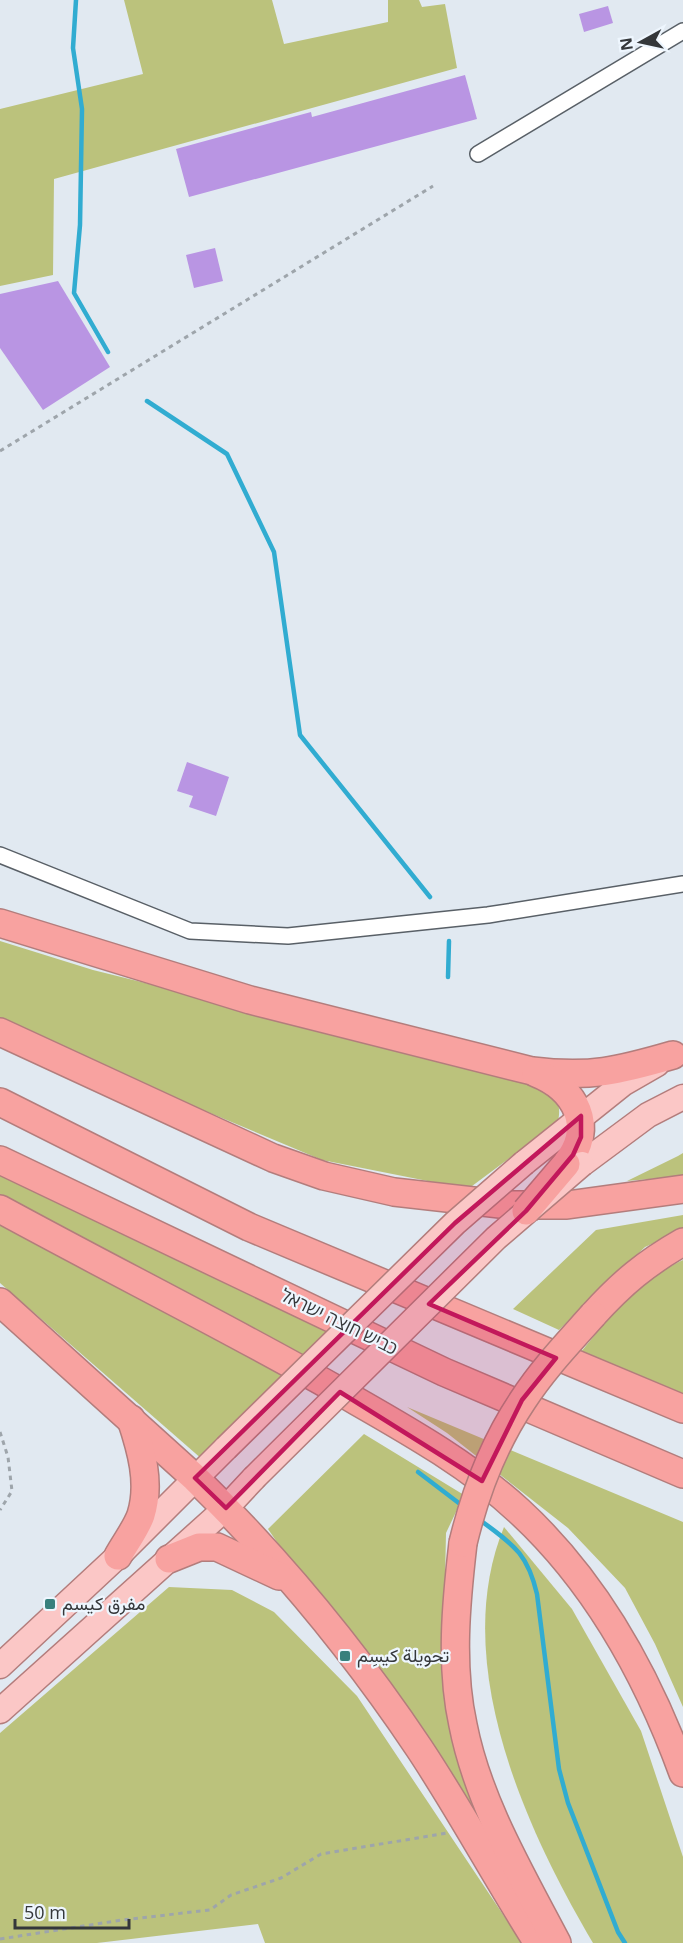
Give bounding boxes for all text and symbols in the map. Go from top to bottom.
north arrow [611,12,671,72]
text: N [614,36,638,52]
street label: כביש חוצה ישראל [277,1282,402,1360]
place label: مفرق كيسم [62,1591,145,1616]
marker: مفرق كيسم [43,1597,57,1611]
place label: تحويلة كيسِم [357,1643,449,1668]
marker: تحويلة كيسِم [338,1649,352,1663]
scale bar [15,1892,129,1930]
text: 50 m [24,1900,66,1924]

